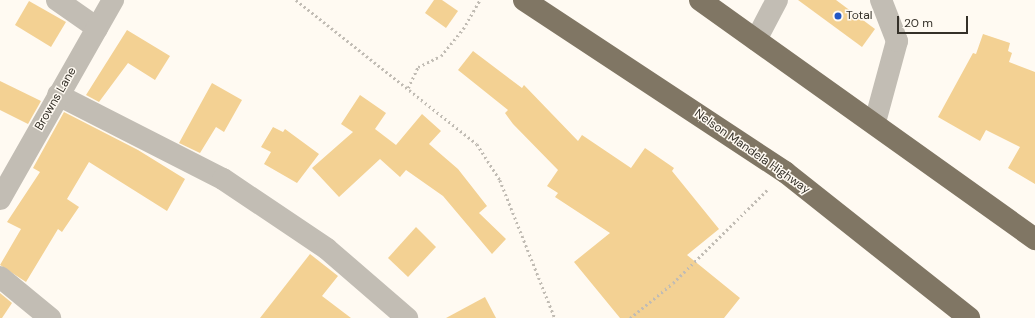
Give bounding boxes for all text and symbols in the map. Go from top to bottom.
scale bar [899,8,970,34]
place label: Total [846,9,872,23]
marker: Total [833,11,843,21]
text: 20 m [904,15,933,31]
street label: Browns Lane [32,65,80,133]
street label: Nelson Mandela Highway [691,107,813,197]

